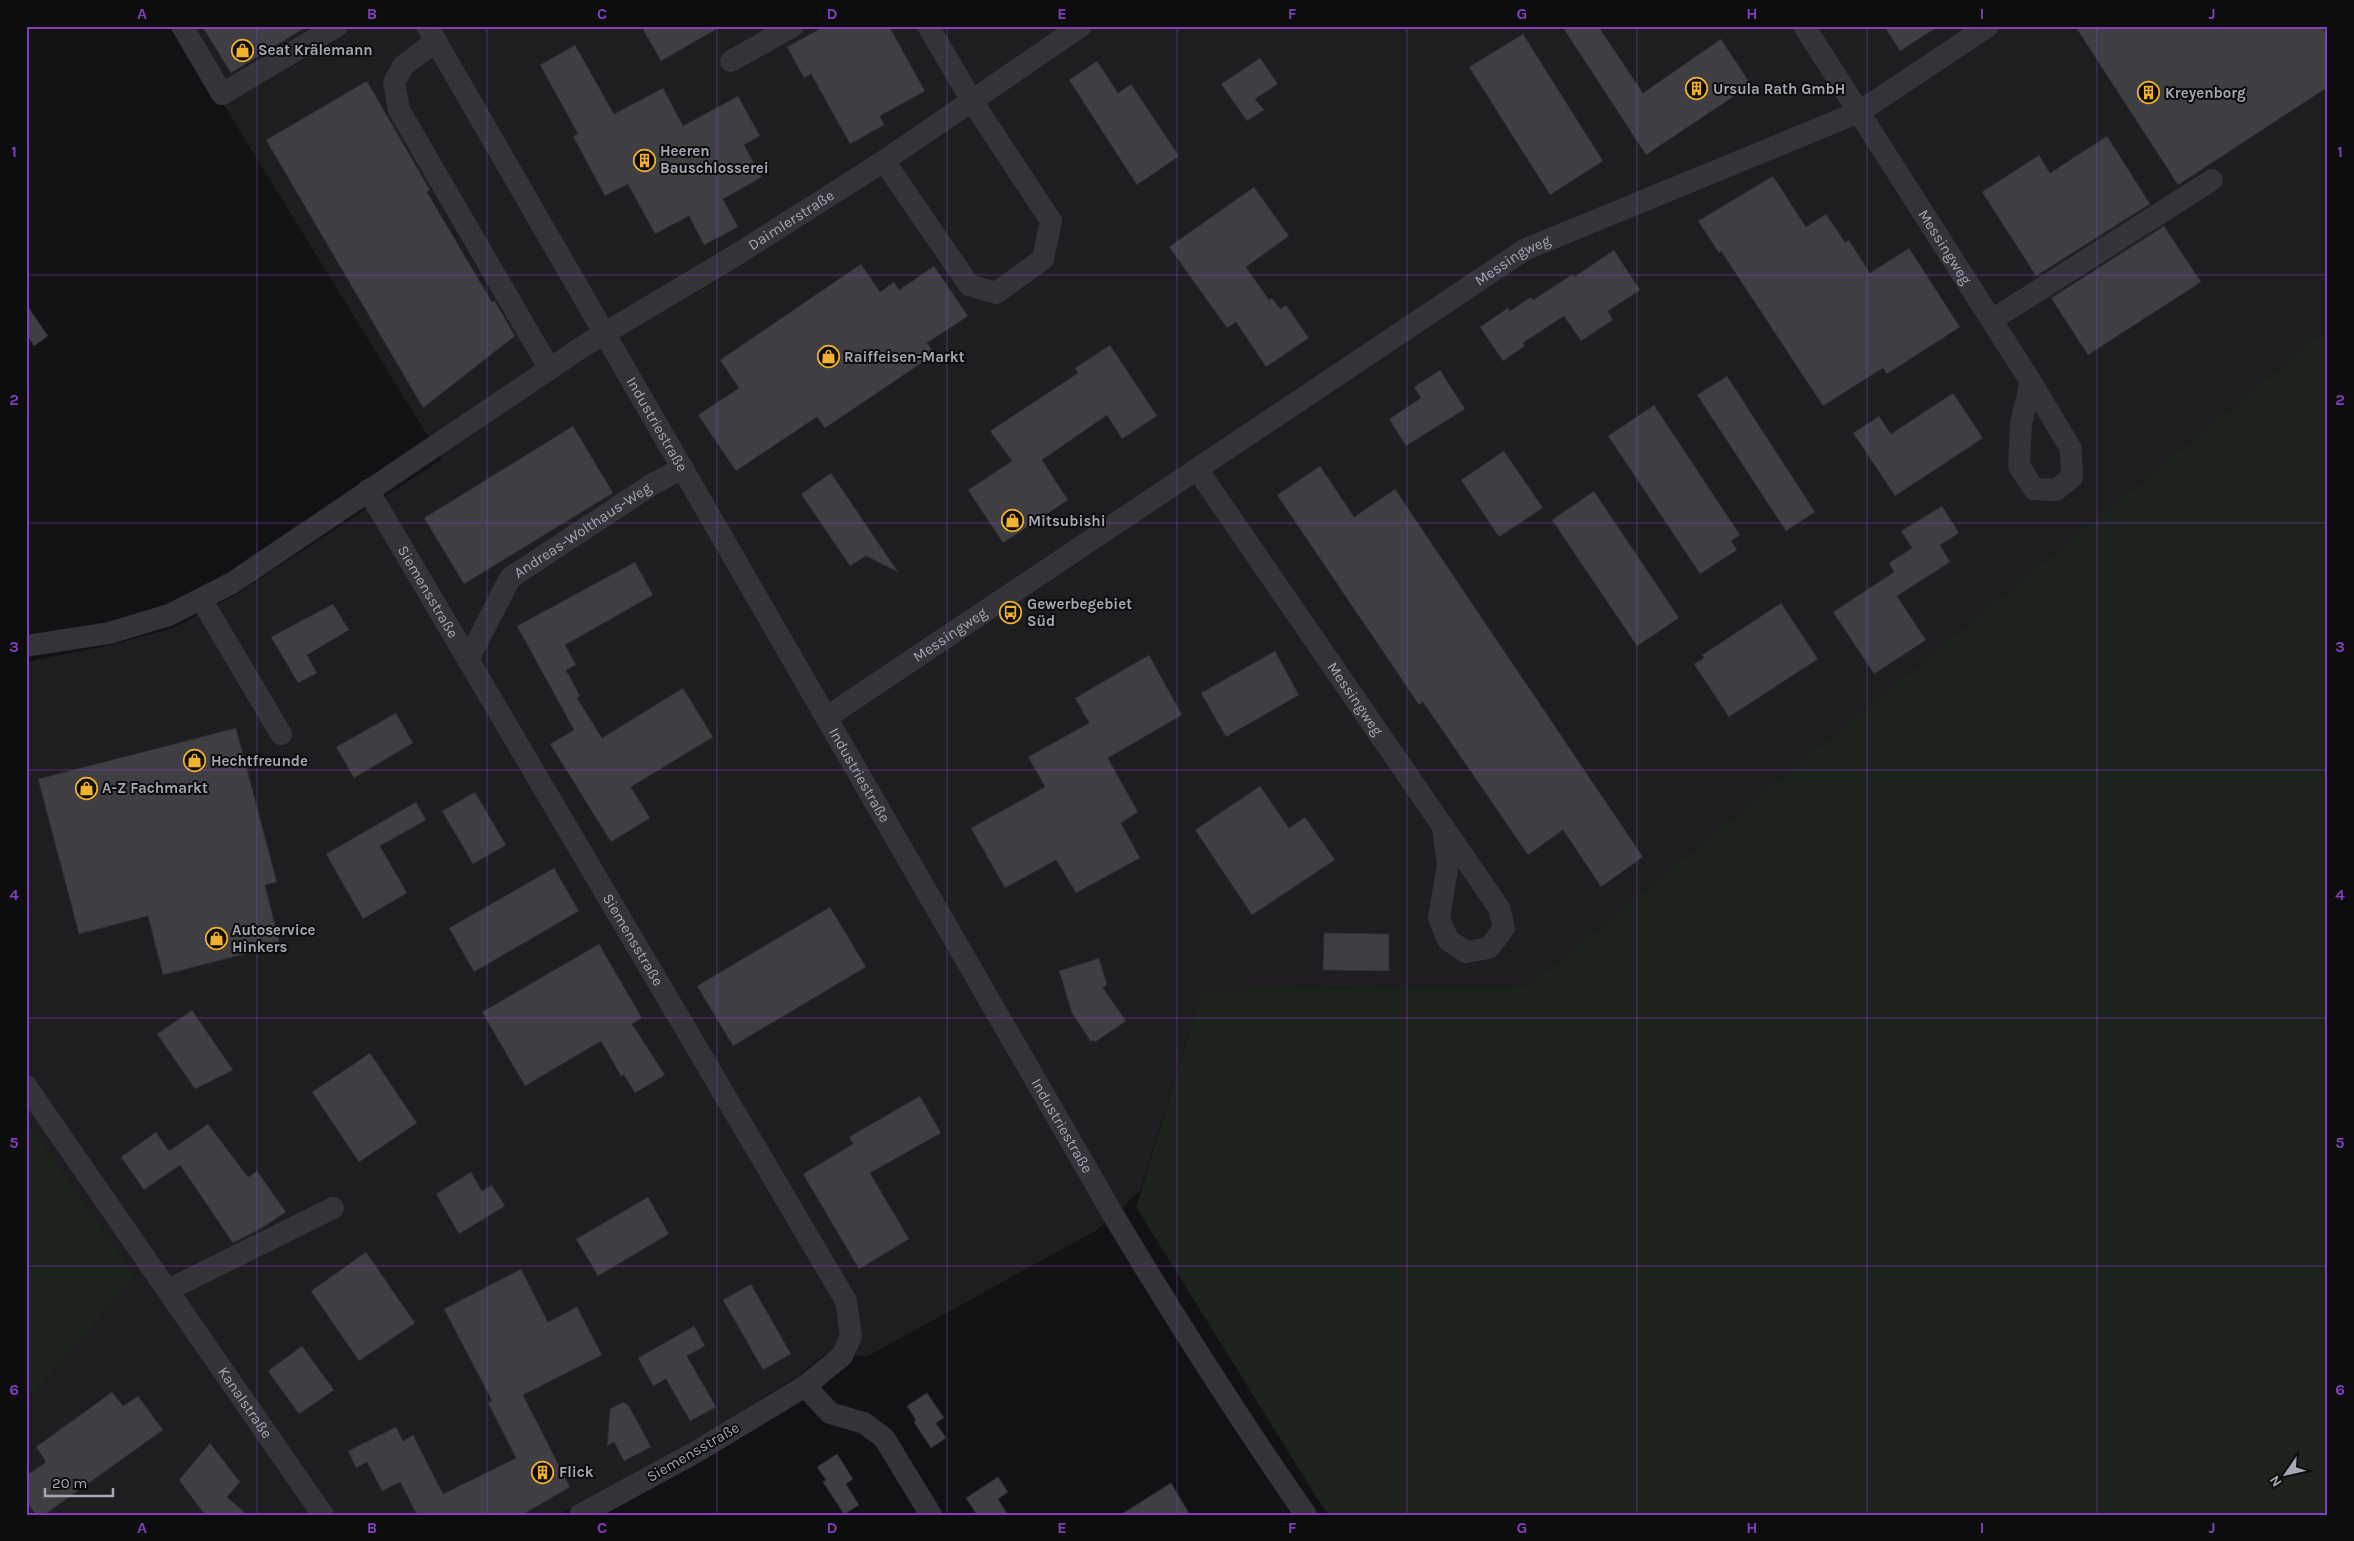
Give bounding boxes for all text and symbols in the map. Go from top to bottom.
text: A [137,4,147,23]
text: B [367,4,377,23]
text: C [597,4,607,23]
text: D [827,4,838,23]
text: E [1057,4,1067,23]
text: F [1288,4,1297,23]
text: G [1517,4,1527,23]
text: H [1746,4,1758,23]
text: I [1980,4,1984,23]
text: J [2208,4,2216,23]
shop icon: Seat Krälemann [230,38,254,62]
place label: Seat Krälemann [258,41,373,59]
building icon: Ursula Rath GmbH [1685,77,1709,101]
place label: Ursula Rath GmbH [1713,80,1845,98]
building icon: Kreyenborg [2137,81,2161,105]
place label: Kreyenborg [2165,84,2246,102]
text: 1 [11,142,17,161]
place label: Heeren Bauschlosserei [660,142,769,177]
text: 1 [2337,142,2343,161]
building icon: Heeren Bauschlosserei [632,148,656,172]
street label: Daimlerstraße [745,186,837,254]
street label: Messingweg [1914,206,1976,288]
street label: Messingweg [1471,231,1553,290]
shop icon: Raiffeisen-Markt [816,345,840,369]
place label: Raiffeisen-Markt [844,348,965,366]
street label: Industriestraße [623,374,691,475]
text: 2 [9,390,19,409]
text: 2 [2335,390,2345,409]
street label: Andreas-Wolthaus-Weg [510,478,655,582]
shop icon: Mitsubishi [1000,509,1024,533]
place label: Mitsubishi [1028,512,1106,530]
street label: Siemensstraße [394,542,462,641]
place label: Gewerbegebiet Süd [1027,595,1132,630]
bus stop icon: Gewerbegebiet Süd [999,601,1023,625]
street label: Messingweg [910,603,991,666]
text: 3 [9,637,19,656]
text: 3 [2335,637,2345,656]
street label: Messingweg [1324,659,1387,740]
street label: Industriestraße [825,724,894,826]
shop icon: Hechtfreunde [183,749,207,773]
place label: Hechtfreunde [211,752,308,770]
shop icon: A-Z Fachmarkt [74,776,98,800]
place label: A-Z Fachmarkt [102,779,208,797]
text: 4 [9,885,19,904]
text: 4 [2335,885,2345,904]
street label: Siemensstraße [599,890,667,989]
place label: Autoservice Hinkers [232,921,316,956]
shop icon: Autoservice Hinkers [204,927,228,951]
street label: Industriestraße [1028,1075,1096,1177]
text: 5 [9,1133,19,1152]
text: 5 [2335,1133,2345,1152]
street label: Kanalstraße [214,1363,276,1442]
text: 6 [9,1380,19,1399]
text: 6 [2335,1380,2345,1399]
street label: Siemensstraße [643,1418,743,1486]
north arrow [2262,1448,2312,1498]
building icon: Flick [531,1460,555,1484]
place label: Flick [559,1463,594,1481]
scale bar [45,1466,112,1498]
text: N [2266,1472,2285,1490]
text: 20 m [52,1474,87,1492]
text: A [137,1518,147,1537]
text: B [367,1518,377,1537]
text: C [597,1518,607,1537]
text: D [827,1518,838,1537]
text: E [1057,1518,1067,1537]
text: F [1288,1518,1297,1537]
text: G [1517,1518,1527,1537]
text: H [1746,1518,1758,1537]
text: I [1980,1518,1984,1537]
text: J [2208,1518,2216,1537]

